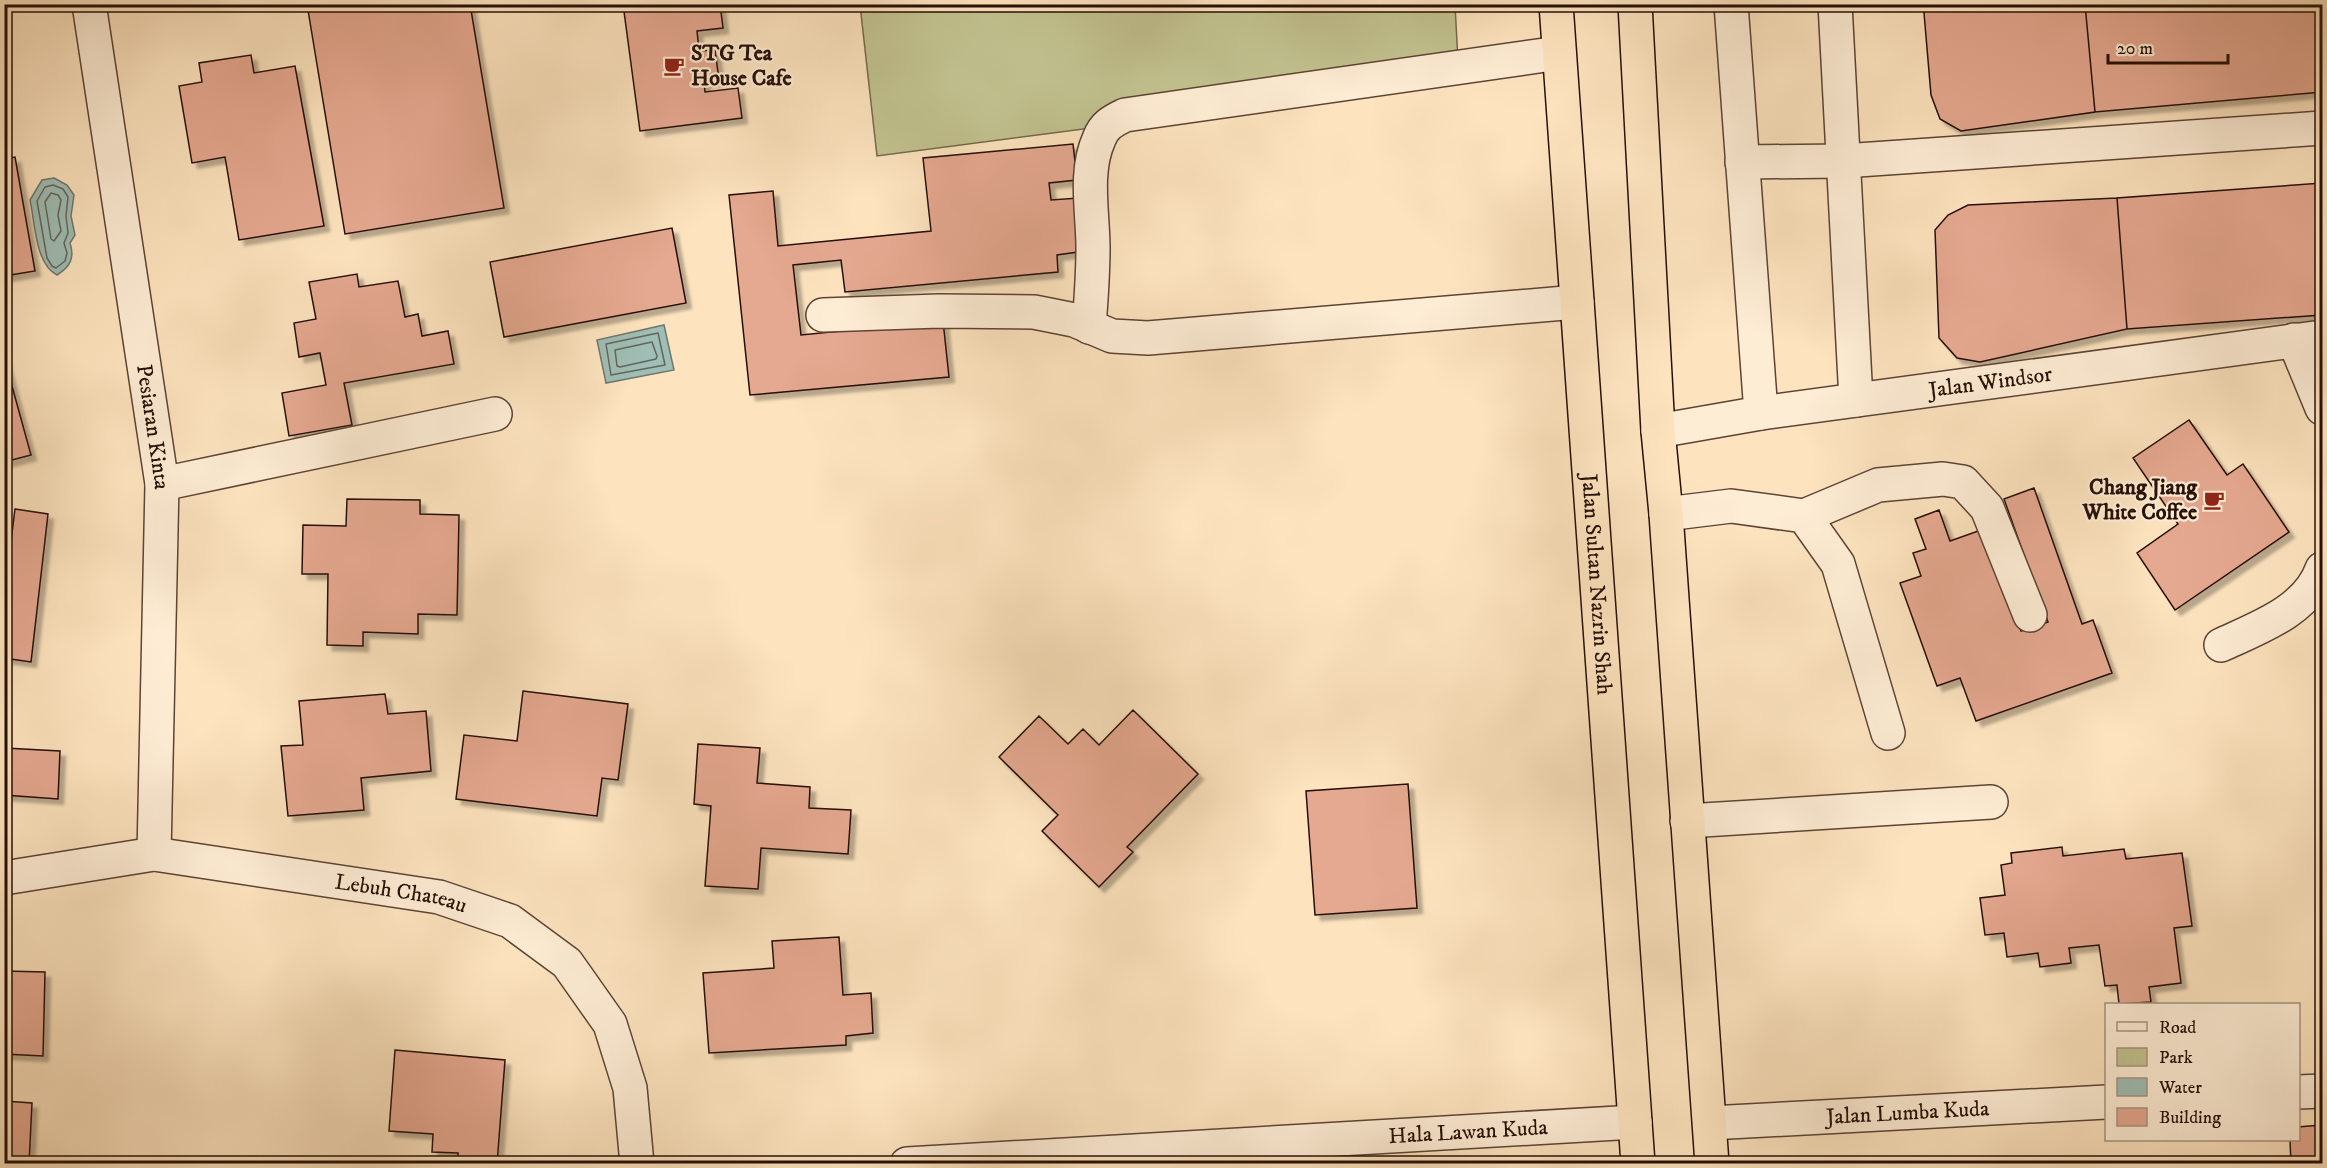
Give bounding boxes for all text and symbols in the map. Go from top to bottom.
scale bar [2108,27,2228,65]
text: 20 m [2117,38,2153,60]
place label: STG Tea House Cafe [691,40,792,92]
cafe icon: STG Tea House Cafe [662,54,686,78]
street label: Jalan Windsor [1925,360,2055,404]
street label: Pesiaran Kinta [130,362,176,491]
street label: Jalan Sultan Nazrin Shah [1576,471,1618,697]
place label: Chang Jiang White Coffee [2081,474,2198,526]
cafe icon: Chang Jiang White Coffee [2202,488,2226,512]
street label: Lebuh Chateau [333,868,471,919]
legend [2105,1003,2300,1141]
text: Road [2159,1017,2196,1039]
text: Park [2159,1047,2193,1069]
text: Water [2158,1077,2202,1099]
street label: Jalan Lumba Kuda [1823,1095,1991,1130]
text: Building [2159,1107,2221,1129]
street label: Hala Lawan Kuda [1388,1114,1549,1150]

